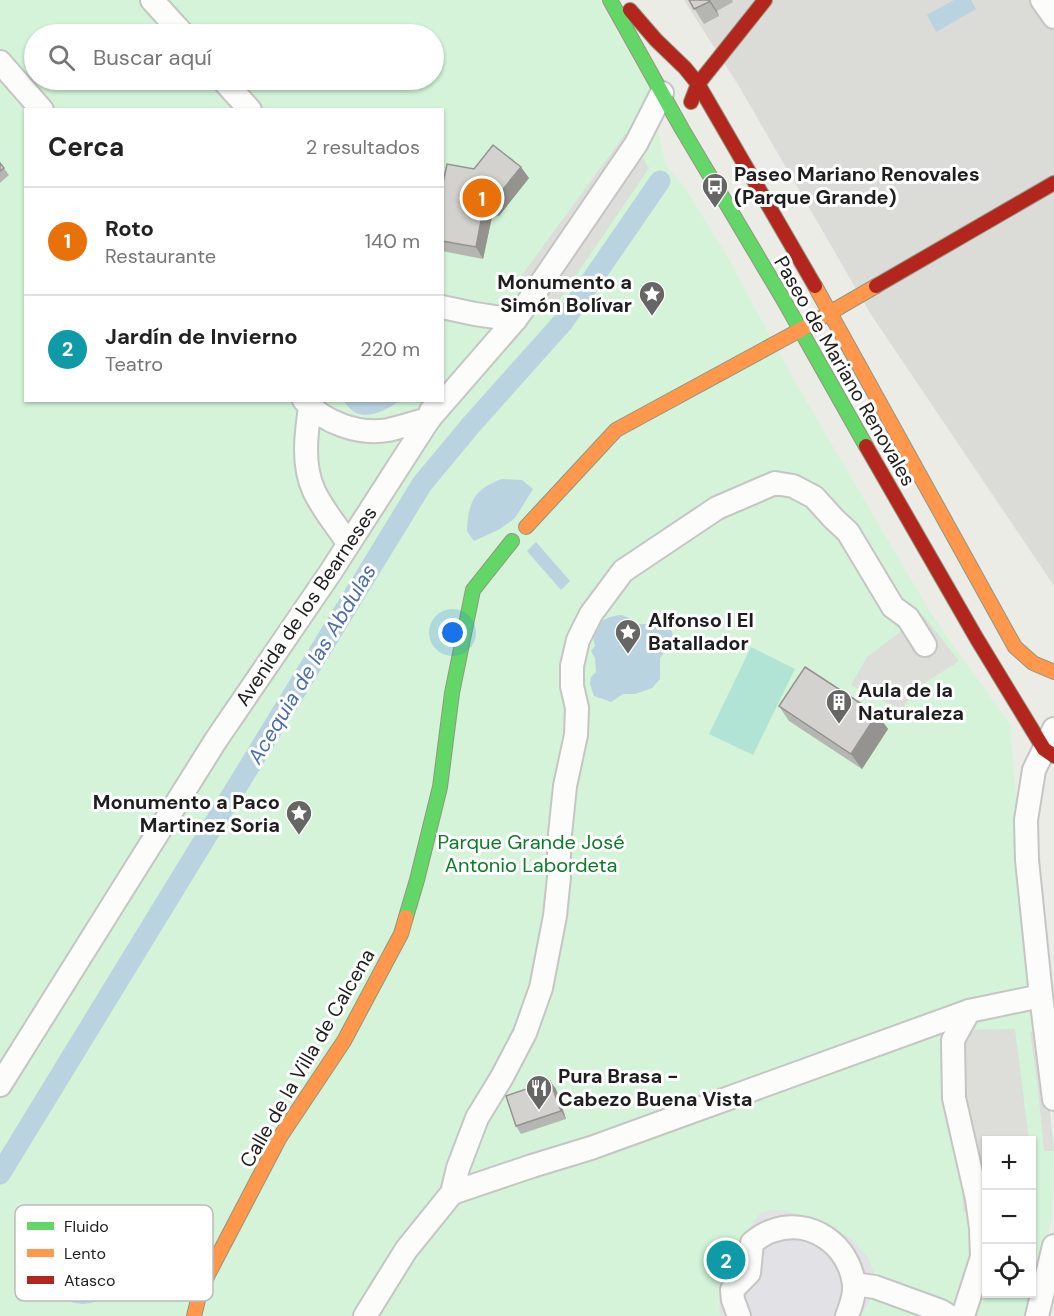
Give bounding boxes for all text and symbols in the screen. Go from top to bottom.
search box [24,24,444,90]
icon: search [45,41,78,74]
text: Buscar aquí [93,43,212,72]
text: Cerca [48,130,124,164]
text: 2 resultados [306,134,420,160]
place label: Paseo Mariano Renovales (Parque Grande) [734,161,980,210]
bus stop icon: Paseo Mariano Renovales (Parque Grande) [700,171,730,209]
pin: 1 [462,176,502,220]
text: Roto [105,214,154,243]
text: 1 [64,228,71,254]
text: 140 m [365,228,420,254]
text: Restaurante [105,243,216,269]
street label: Paseo de Mariano Renovales [768,251,922,491]
place label: Monumento a Simón Bolívar [497,269,632,318]
place icon: Monumento a Simón Bolívar [637,279,667,317]
text: Jardín de Invierno [105,322,298,351]
text: 2 [62,336,73,362]
text: 220 m [360,336,420,362]
text: Teatro [105,351,163,377]
street label: Avenida de los Bearneses [229,501,383,711]
water label: Acequia de las Abdulas [241,559,383,770]
place label: Alfonso I El Batallador [648,607,754,656]
place icon: Alfonso I El Batallador [613,617,643,655]
your location [438,618,467,647]
place label: Aula de la Naturaleza [858,677,964,726]
building icon: Aula de la Naturaleza [824,687,854,725]
place label: Monumento a Paco Martinez Soria [93,789,280,838]
place icon: Monumento a Paco Martinez Soria [284,798,314,836]
park label: Parque Grande José Antonio Labordeta [437,829,625,878]
street label: Calle de la Villa de Calcena [234,944,380,1172]
place label: Pura Brasa - Cabezo Buena Vista [558,1063,753,1112]
restaurant icon: Pura Brasa - Cabezo Buena Vista [524,1073,554,1111]
map controls [982,1136,1036,1298]
button: + [982,1136,1036,1190]
button: − [982,1190,1036,1244]
legend [15,1205,213,1301]
text: Fluido [64,1216,109,1237]
pin: 2 [706,1238,746,1282]
text: Lento [64,1243,106,1264]
button: locate [982,1244,1036,1298]
text: Atasco [64,1270,116,1291]

